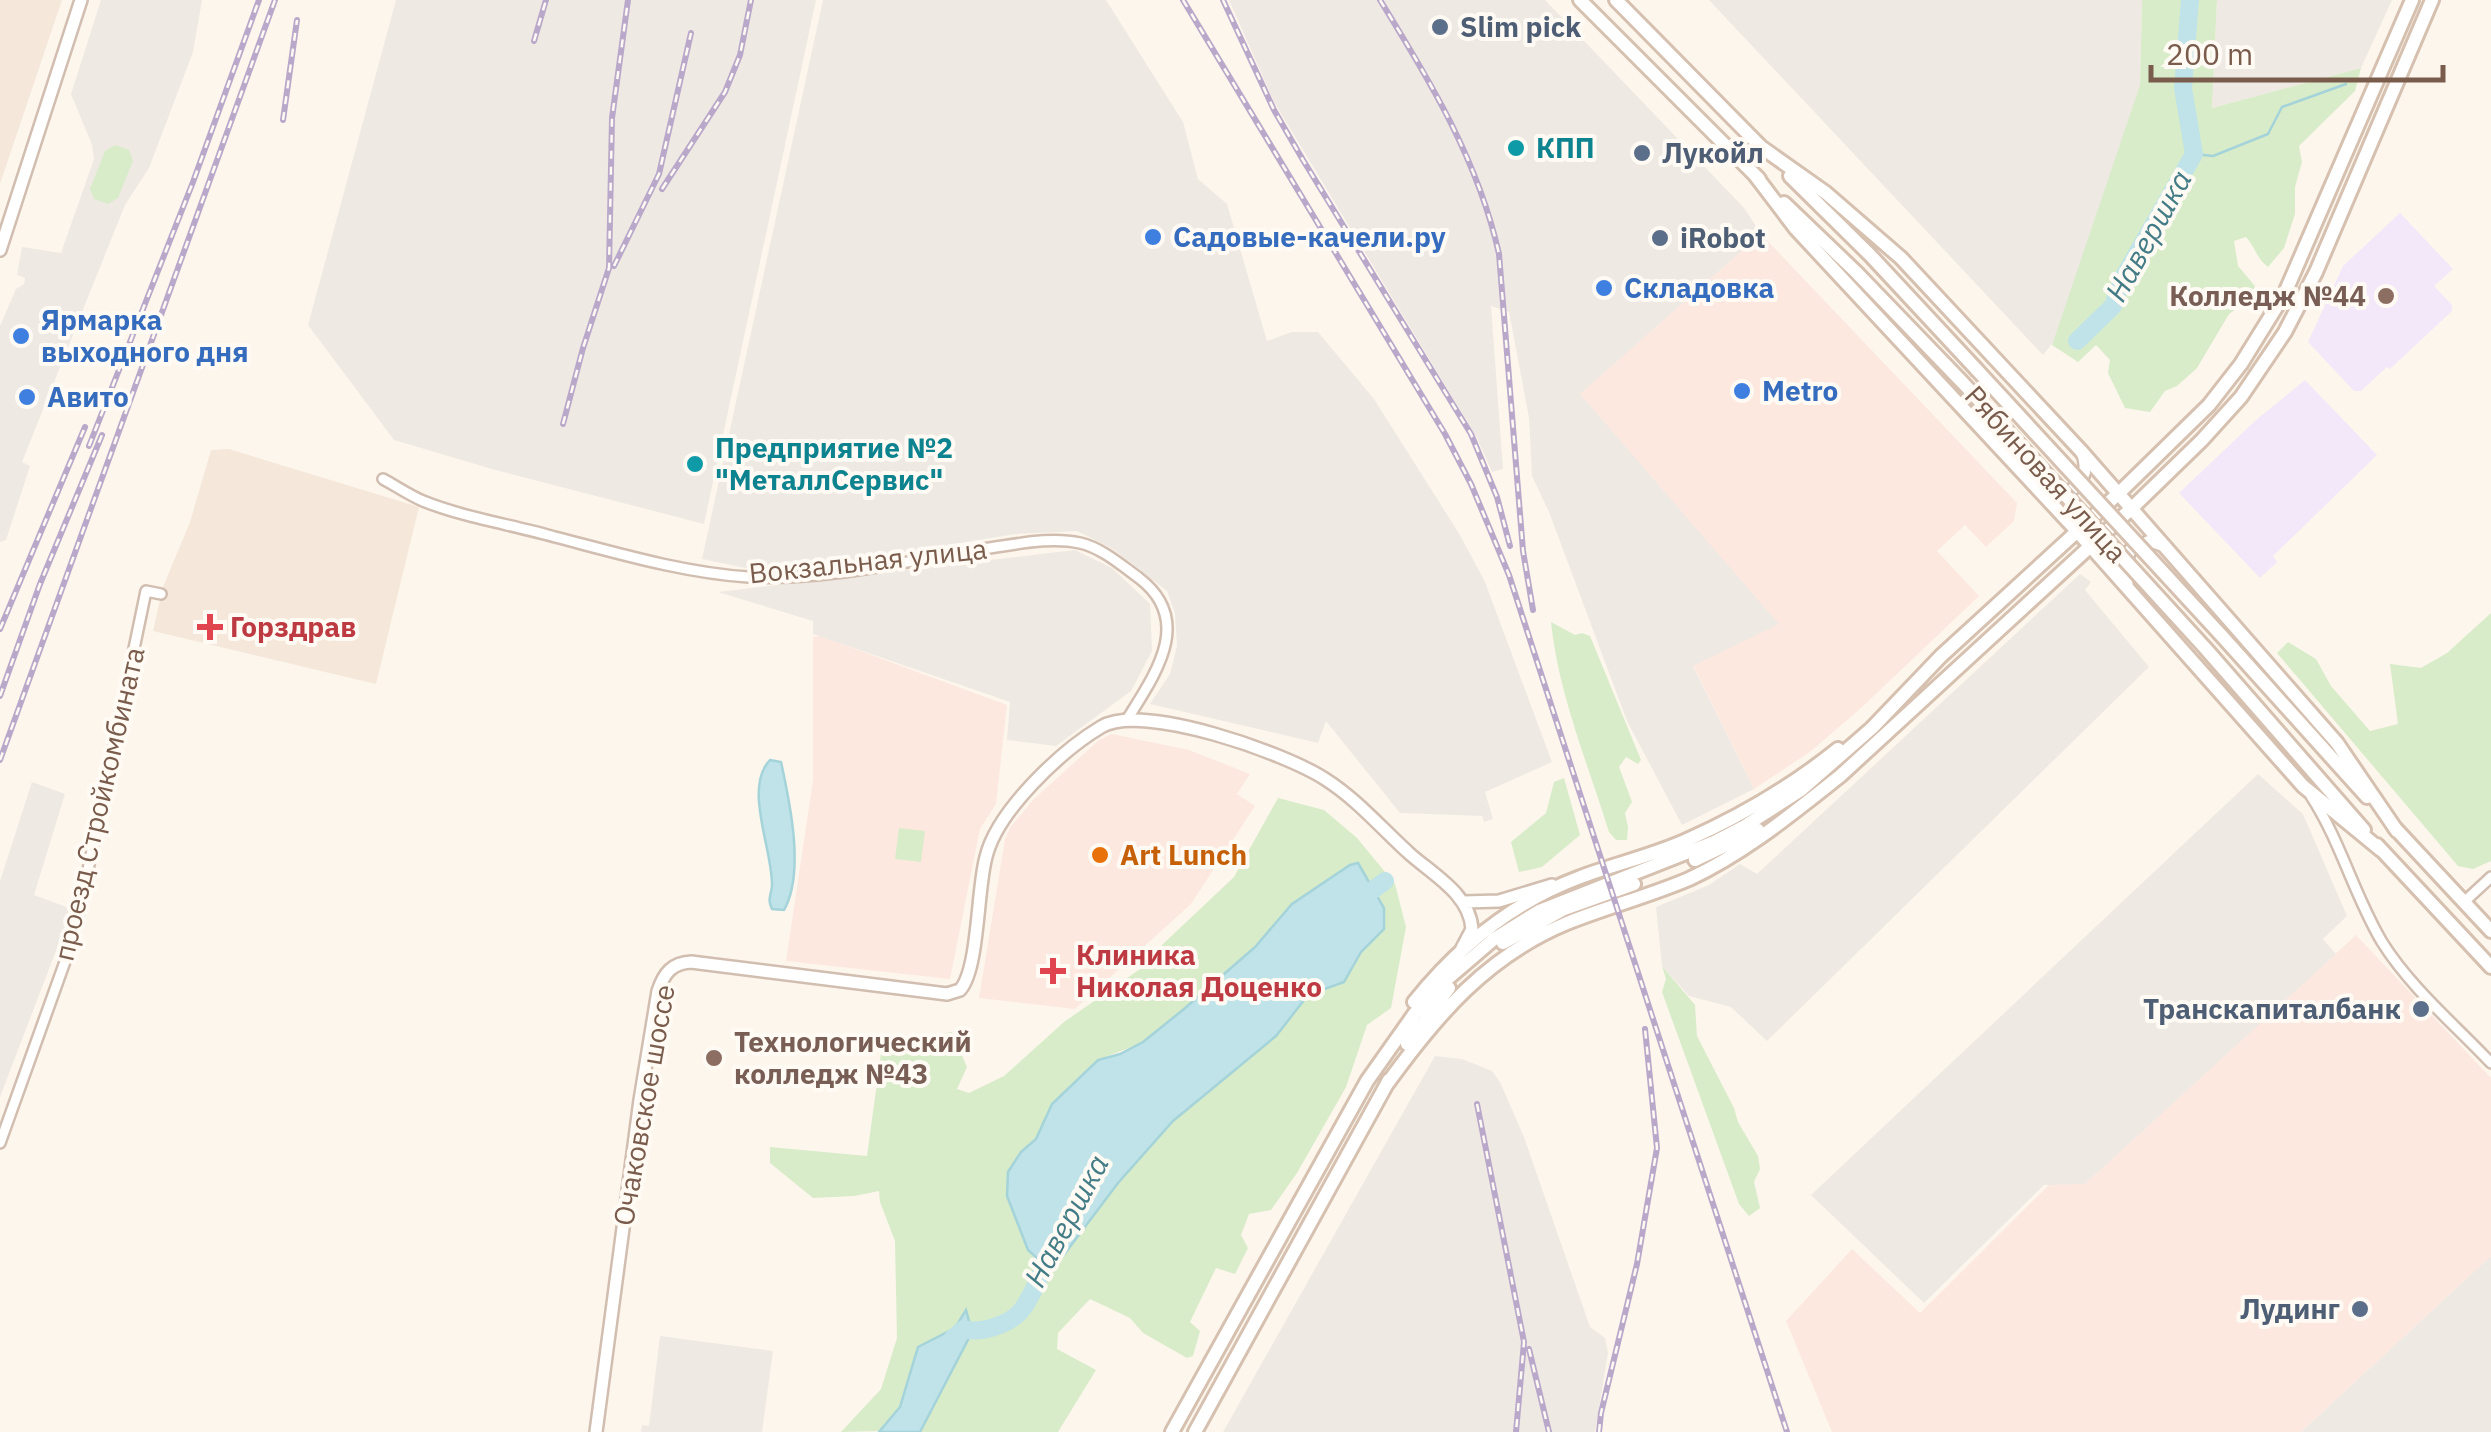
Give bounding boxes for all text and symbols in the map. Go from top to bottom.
place label: Slim pick [1460,8,1582,45]
marker: Slim pick [1429,16,1451,38]
scale bar [2151,20,2444,82]
text: 200 m [2166,34,2253,73]
place label: КПП [1536,129,1595,166]
place label: Лукойл [1662,134,1764,171]
marker: КПП [1505,137,1527,159]
marker: Лукойл [1631,142,1653,164]
water label: Навершка [2096,163,2200,308]
place label: Садовые-качели.ру [1173,218,1446,255]
place label: iRobot [1680,219,1766,256]
marker: Садовые-качели.ру [1142,226,1164,248]
marker: iRobot [1649,227,1671,249]
place label: Складовка [1624,269,1774,306]
marker: Складовка [1593,277,1615,299]
place label: Колледж №44 [2169,277,2366,314]
marker: Колледж №44 [2375,285,2397,307]
place label: Ярмарка выходного дня [41,301,249,370]
marker: Ярмарка выходного дня [10,325,32,347]
place label: Metro [1762,372,1838,409]
street label: Рябиновая улица [1957,377,2136,570]
place label: Авито [47,378,129,415]
marker: Metro [1731,380,1753,402]
marker: Авито [16,386,38,408]
place label: Предприятие №2 "МеталлСервис" [715,429,953,498]
marker: Предприятие №2 "МеталлСервис" [684,453,706,475]
street label: Вокзальная улица [747,530,989,591]
place label: Горздрав [230,608,356,645]
marker: Горздрав [199,616,221,638]
street label: проезд Стройкомбината [44,643,153,964]
place label: Art Lunch [1120,836,1247,873]
marker: Art Lunch [1089,844,1111,866]
place label: Клиника Николая Доценко [1076,936,1322,1005]
marker: Клиника Николая Доценко [1040,958,1066,984]
street label: Очаковское шоссе [604,982,683,1228]
place label: Транскапиталбанк [2143,990,2401,1027]
marker: Транскапиталбанк [2410,998,2432,1020]
place label: Технологический колледж №43 [734,1023,972,1092]
marker: Технологический колледж №43 [703,1047,725,1069]
water label: Навершка [1015,1147,1117,1293]
place label: Лудинг [2240,1290,2340,1327]
marker: Лудинг [2349,1298,2371,1320]

